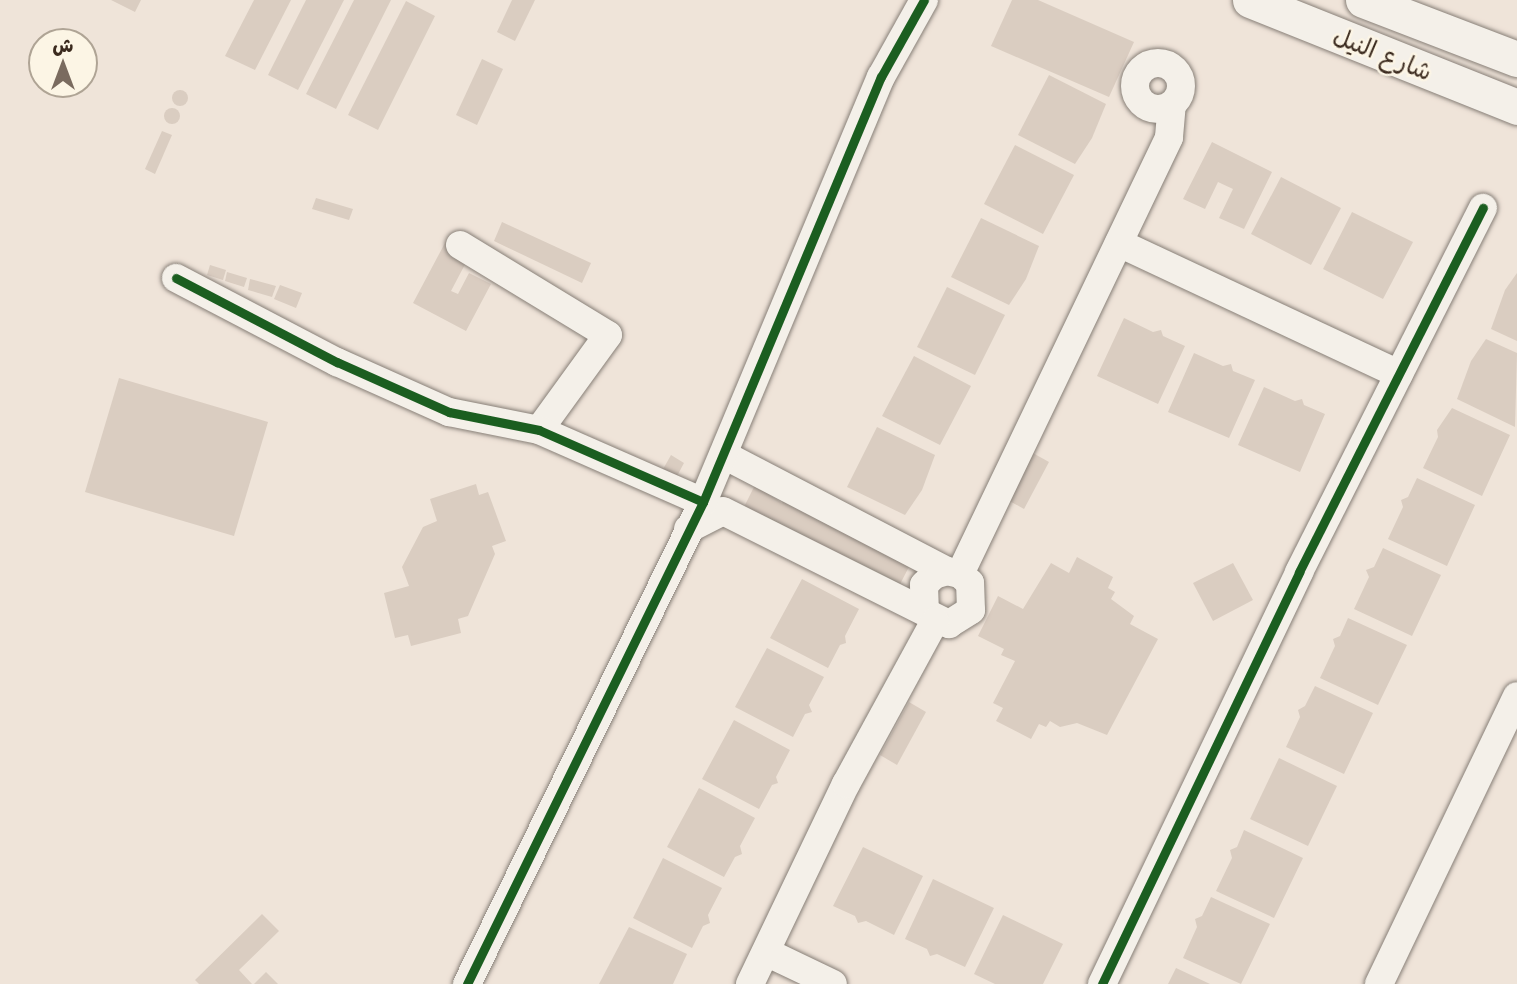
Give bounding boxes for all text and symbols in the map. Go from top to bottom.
street label: شارع النيل [1330,20,1436,86]
north arrow [28,28,98,98]
text: ش [53,30,73,58]

